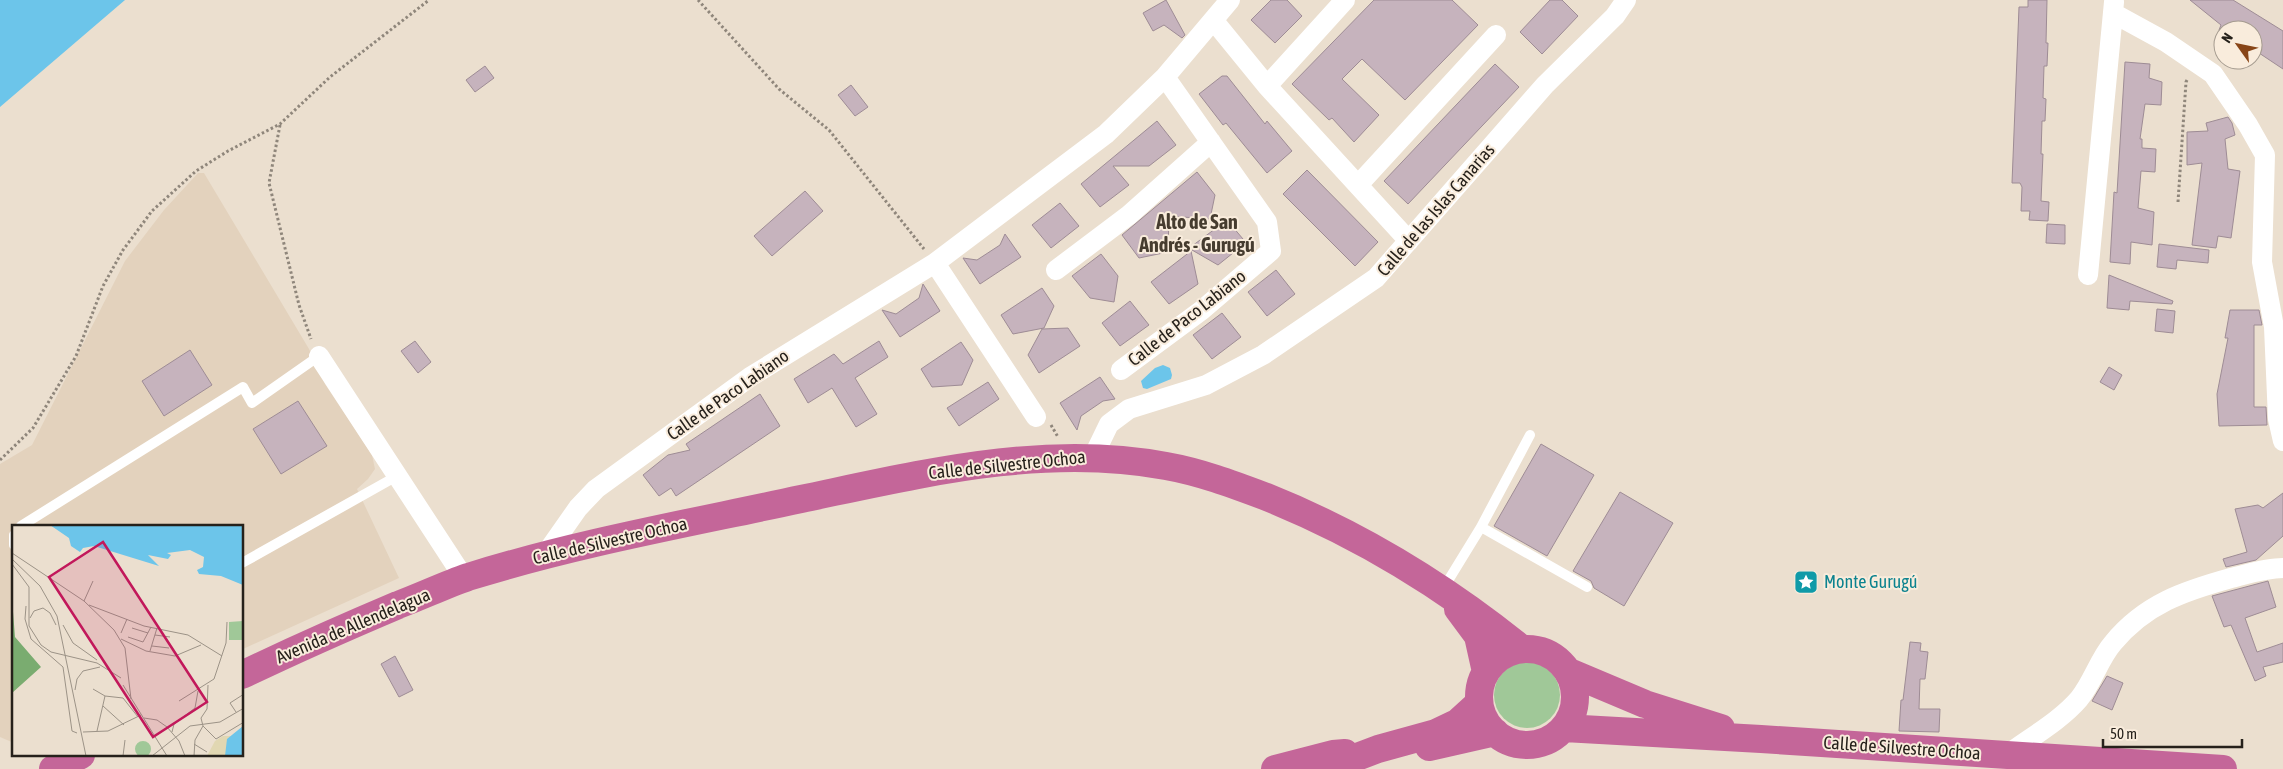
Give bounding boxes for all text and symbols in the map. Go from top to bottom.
north arrow [2213,20,2263,70]
text: N [2218,30,2236,46]
street label: Calle de las Islas Canarias [1373,139,1499,280]
district label: Alto de San Andrés - Gurugú [1138,210,1255,256]
street label: Calle de Paco Labiano [1124,265,1250,370]
street label: Calle de Paco Labiano [663,345,793,444]
street label: Calle de Silvestre Ochoa [928,446,1086,483]
street label: Calle de Silvestre Ochoa [531,513,689,568]
inset map [12,525,244,756]
place icon: Monte Gurugú [1793,569,1819,595]
place label: Monte Gurugú [1824,571,1918,592]
street label: Avenida de Allendelagua [273,584,433,668]
scale bar [2103,716,2242,748]
text: 50 m [2110,725,2137,742]
street label: Calle de Silvestre Ochoa [1823,732,1981,763]

